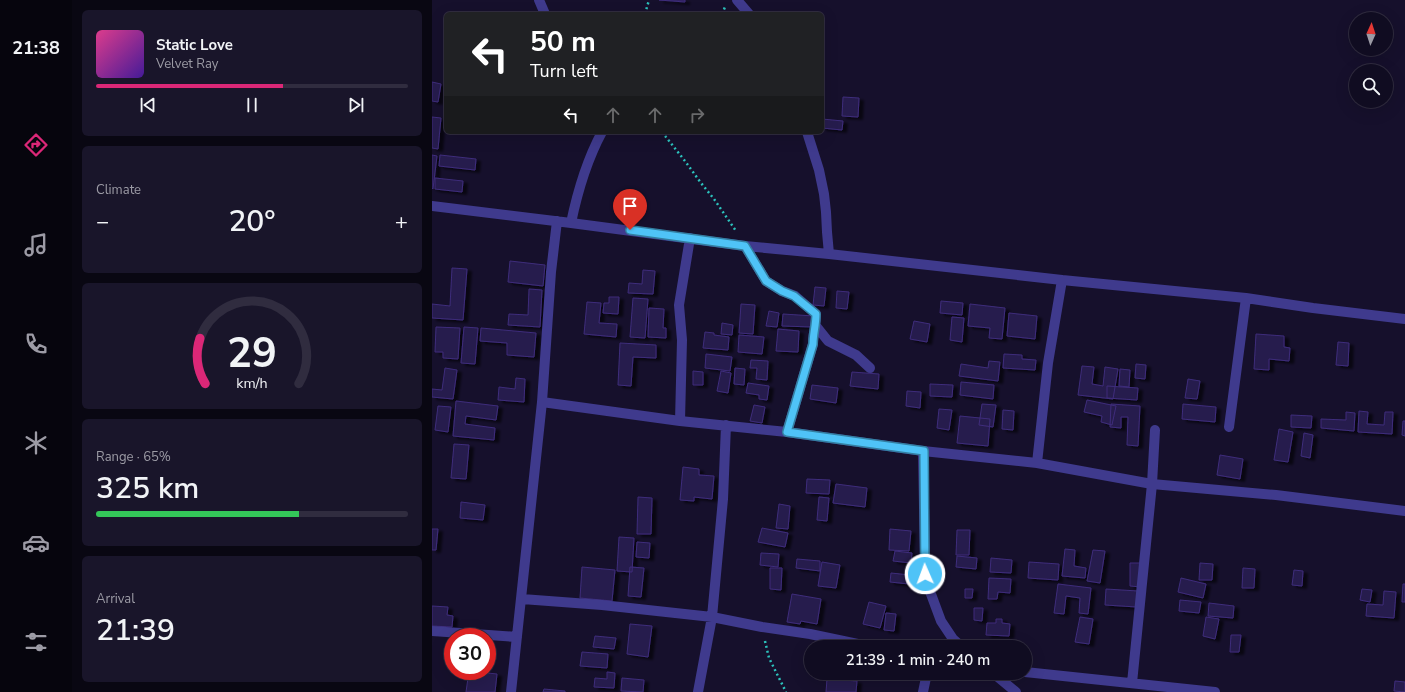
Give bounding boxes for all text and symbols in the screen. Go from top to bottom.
north arrow [1349,12,1393,56]
map controls [1349,12,1393,108]
text: 50 m [530,23,596,61]
icon: left [464,28,516,80]
text: Static Love [156,35,233,55]
text: 21:38 [12,36,60,60]
text: Velvet Ray [156,55,218,73]
text: Turn left [530,59,598,83]
button: search [1349,64,1393,108]
icon: previous [137,94,159,116]
icon: pause [241,94,263,116]
icon: next [345,94,367,116]
icon: left [560,104,582,126]
icon: ahead [602,104,624,126]
icon: ahead [644,104,666,126]
icon: right [686,104,708,126]
icon: directions [22,131,50,159]
text: Climate [96,181,141,199]
pin [613,189,647,230]
icon: arrive [619,195,641,217]
text: 20° [228,201,276,242]
text: − [96,207,109,237]
text: + [395,207,408,237]
icon: music [22,231,50,259]
text: 29 [227,325,277,382]
icon: phone [22,330,50,358]
text: km/h [236,374,268,393]
icon: climate [22,429,50,457]
text: Range · 65% [96,448,171,466]
text: 325 km [96,468,199,509]
icon: car [22,529,50,557]
position arrow [904,553,946,595]
text: Arrival [96,590,135,608]
text: 21:39 [96,610,175,651]
icon: filters [22,628,50,656]
speed limit sign: 30 [444,628,496,680]
text: 21:39 · 1 min · 240 m [846,650,990,670]

